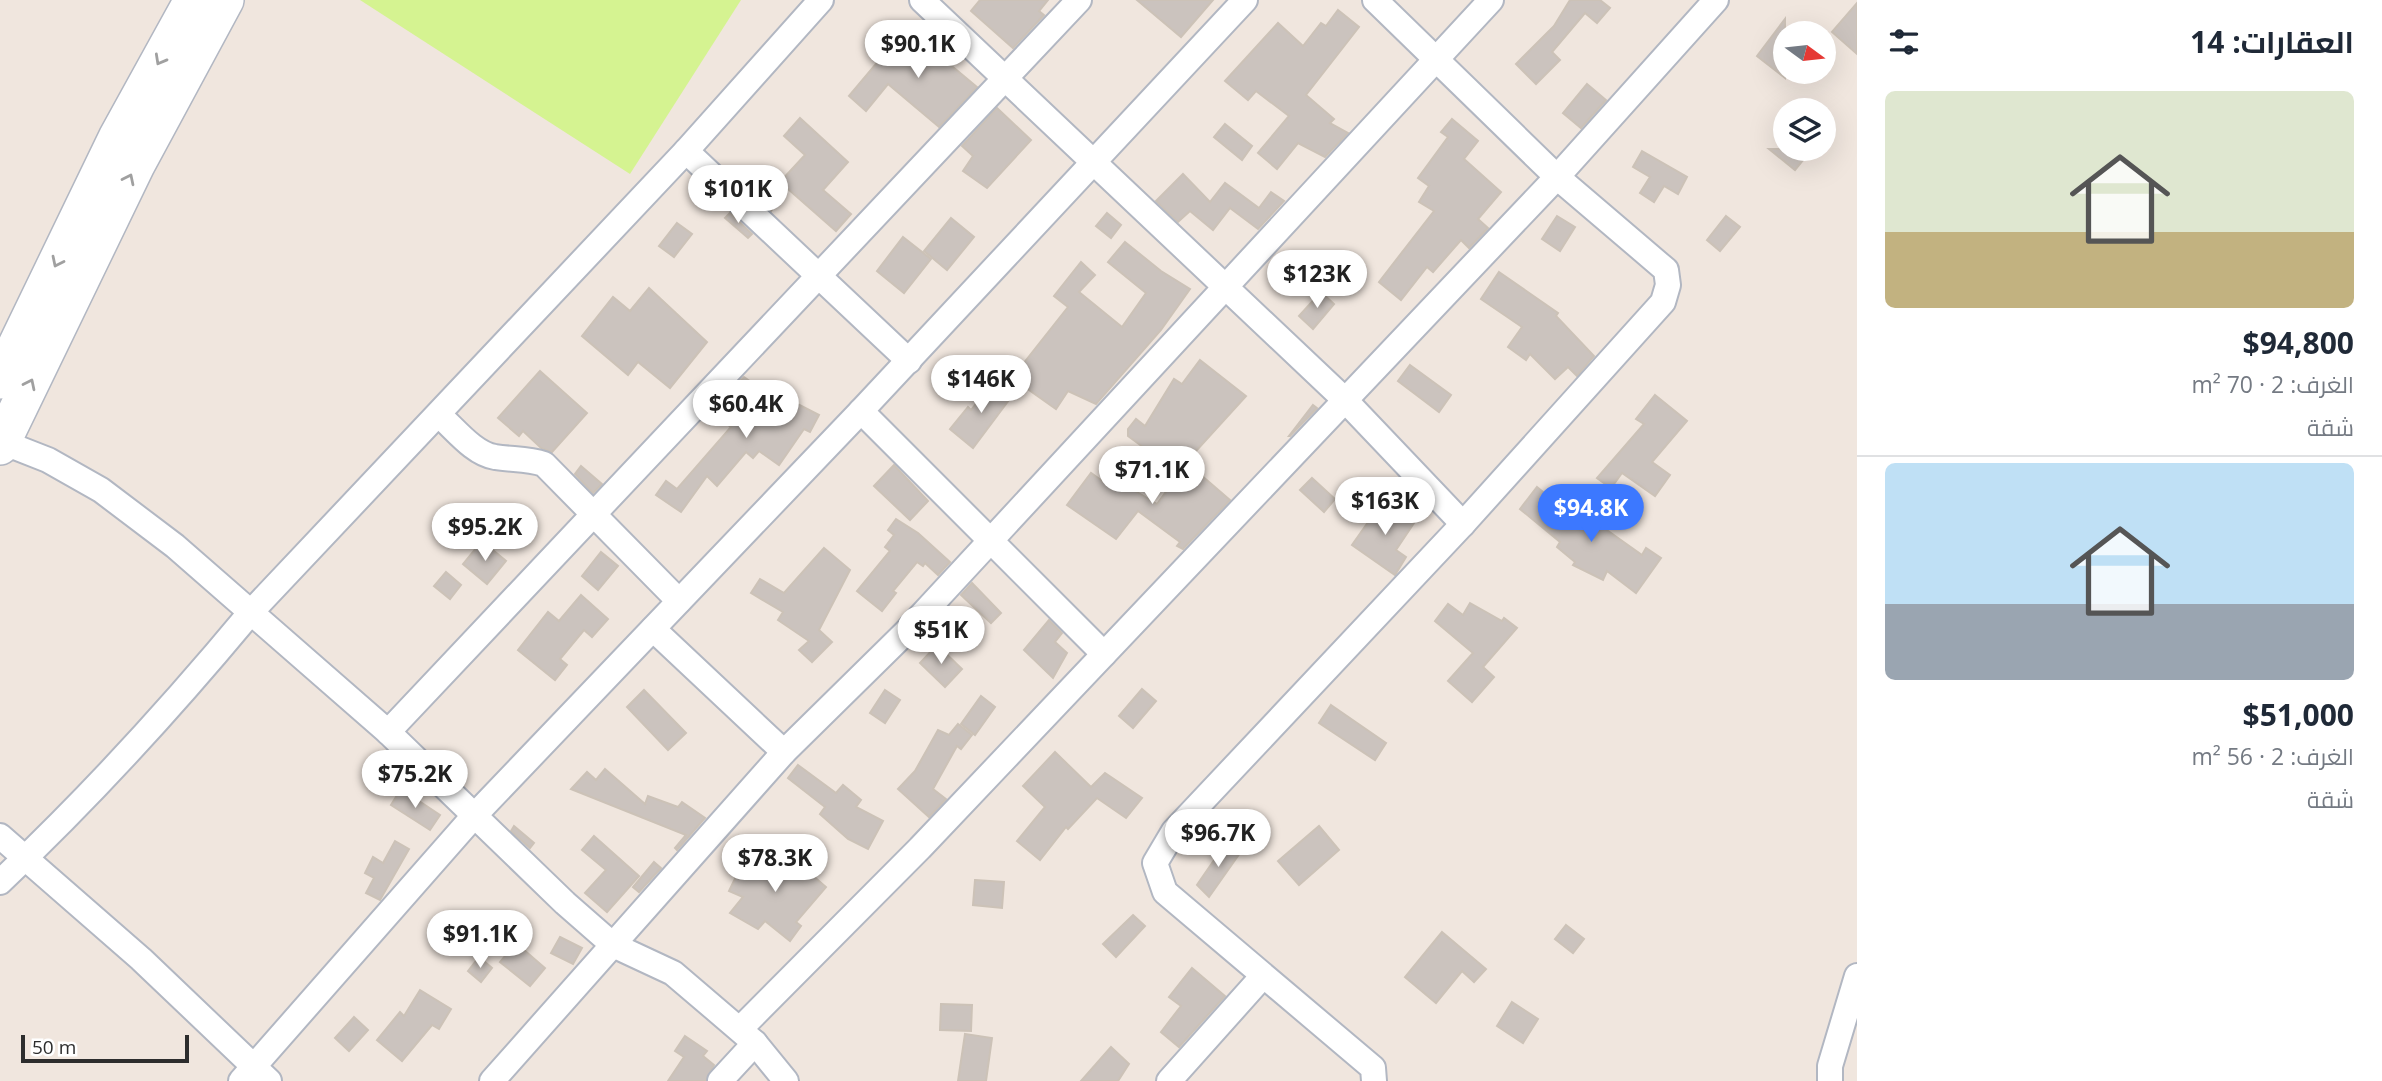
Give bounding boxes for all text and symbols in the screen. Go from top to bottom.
pin: $90.1K [861,20,975,80]
north arrow [1773,21,1836,84]
map controls [1773,21,1836,161]
text: العقارات: 14 [2190,21,2354,62]
icon: filters [1885,23,1923,61]
text: $90.1K [881,27,955,59]
one-way arrow [155,52,168,65]
button: layers [1773,98,1836,161]
icon: home [2057,136,2183,262]
pin: $101K [689,166,787,225]
text: $101K [704,172,772,204]
one-way arrow [120,174,134,186]
pin: $123K [1268,250,1366,310]
one-way arrow [51,255,65,267]
text: $123K [1283,257,1351,289]
text: $94,800 [2243,322,2354,363]
pin: $146K [932,356,1030,415]
text: $146K [947,362,1015,394]
text: الغرف: 2 · 70 m² [2191,368,2354,400]
one-way arrow [21,379,35,391]
pin: $60.4K [689,380,803,440]
text: $60.4K [709,387,783,419]
text: شقة [2307,411,2354,443]
pin: $71.1K [1095,447,1209,506]
text: $71.1K [1115,453,1189,485]
pin: $163K [1336,477,1434,537]
text: $163K [1351,484,1419,516]
pin: $94.8K [1534,484,1648,544]
text: $94.8K [1554,491,1628,523]
pin: $95.2K [428,504,542,563]
icon: home [2057,508,2183,634]
text: $95.2K [448,510,522,542]
pin: $51K [900,606,982,666]
text: $51K [914,613,968,645]
text: $51,000 [2243,694,2354,735]
text: الغرف: 2 · 56 m² [2191,740,2354,772]
pin: $75.2K [358,750,472,810]
text: $75.2K [378,757,452,789]
text: شقة [2307,783,2354,815]
pin: $96.7K [1161,810,1275,869]
text: $96.7K [1181,816,1255,848]
pin: $78.3K [718,834,832,894]
text: $78.3K [738,841,812,873]
pin: $91.1K [423,911,537,970]
text: $91.1K [443,917,517,949]
scale bar [21,1032,189,1064]
text: 50 m [32,1034,76,1060]

